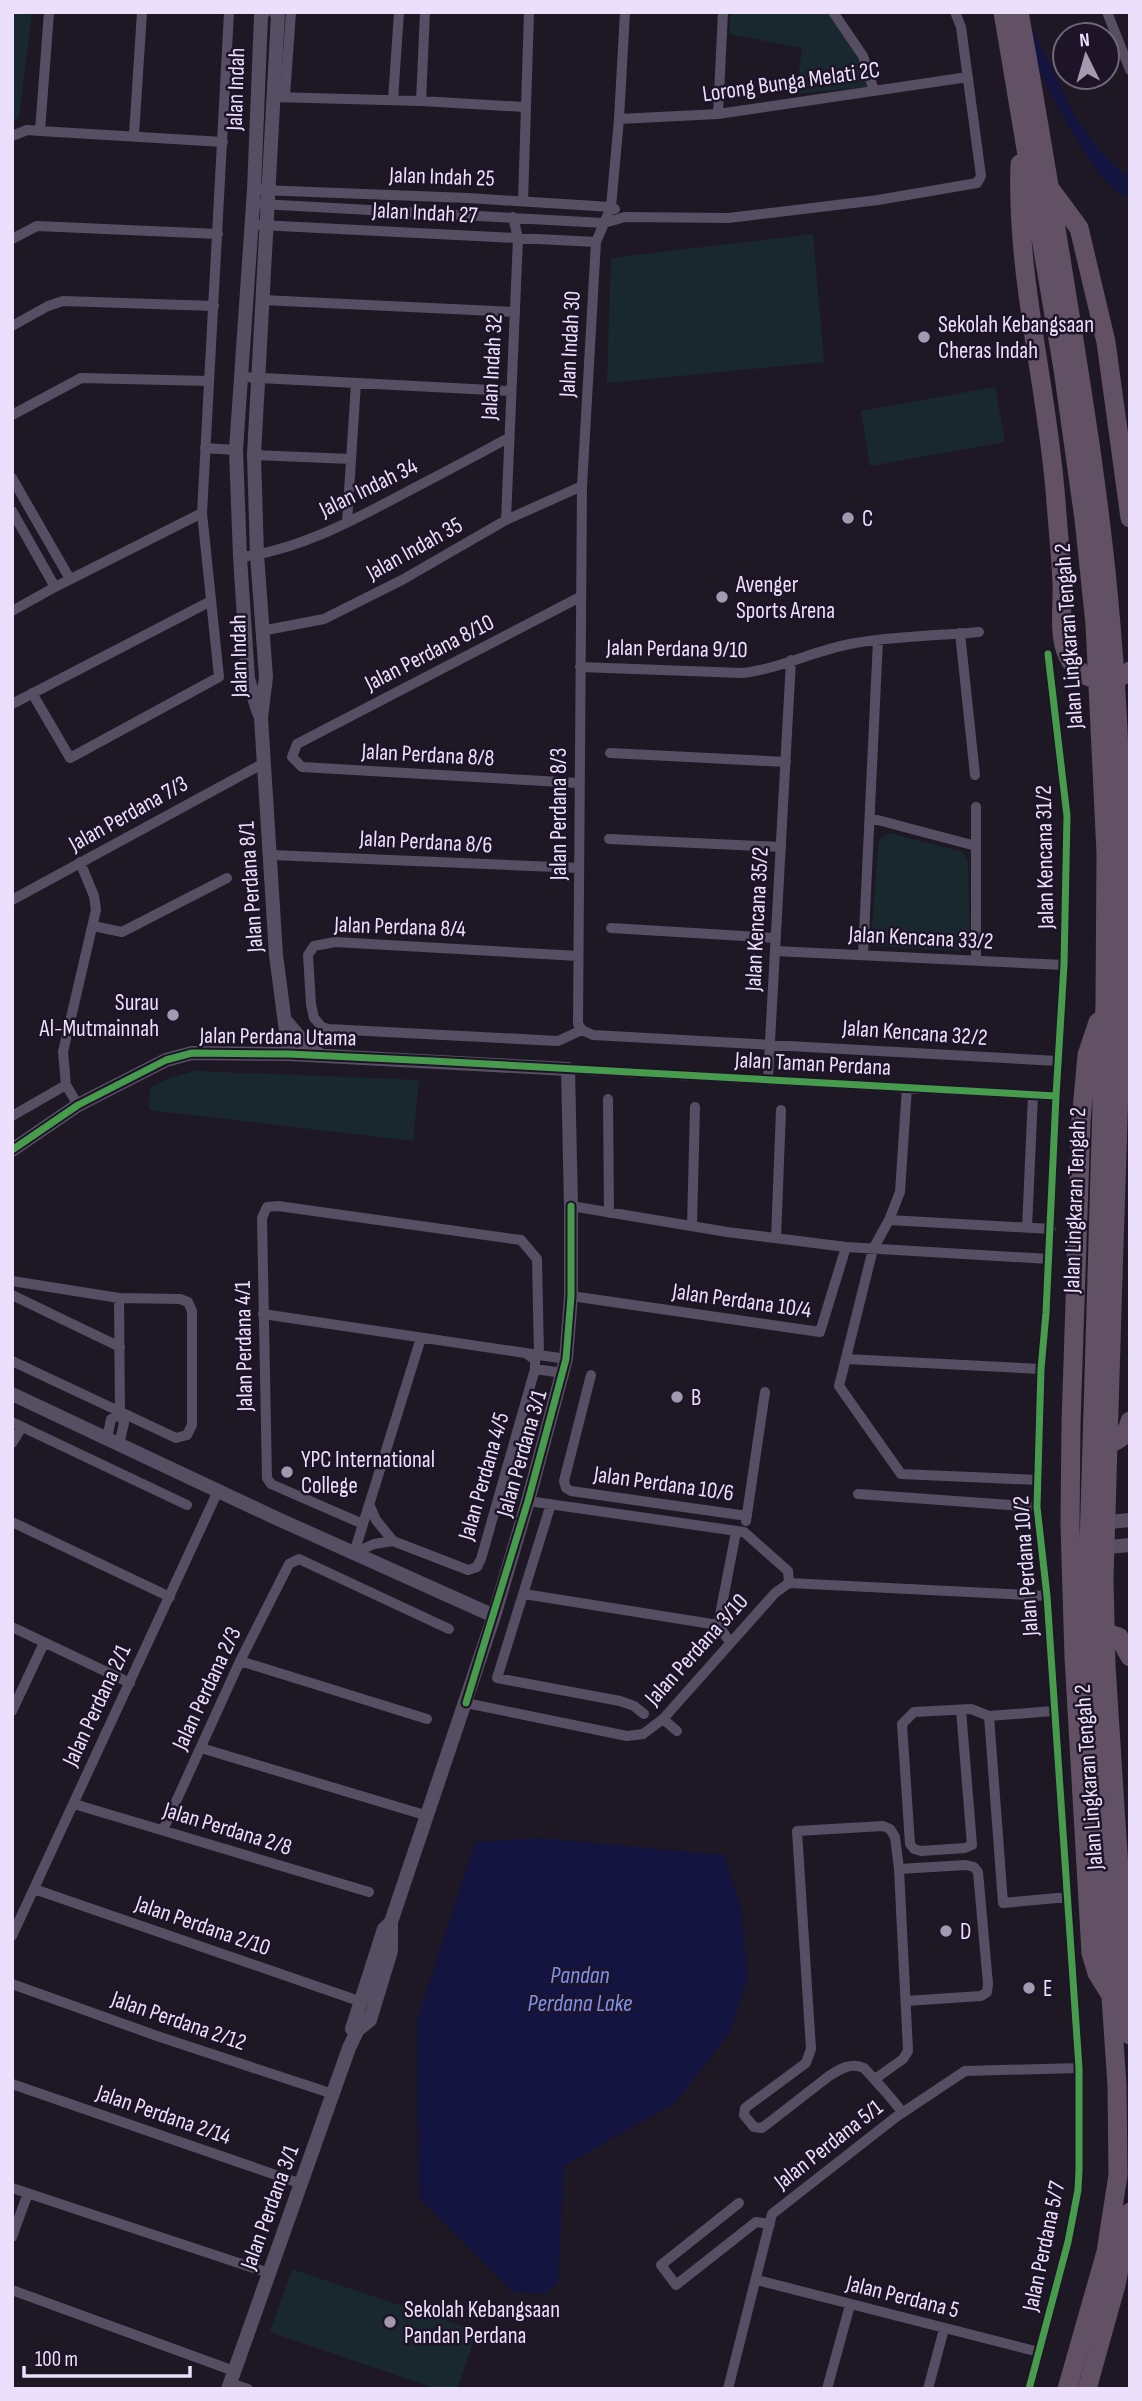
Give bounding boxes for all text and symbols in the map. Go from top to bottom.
north arrow [1051,21,1121,91]
text: N [1079,29,1091,52]
street label: Jalan Indah [221,47,251,132]
street label: Lorong Bunga Melati 2C [701,56,882,108]
street label: Jalan Indah 25 [388,161,495,193]
street label: Jalan Indah 27 [371,196,478,230]
street label: Jalan Indah 30 [553,290,587,399]
place label: Sekolah Kebangsaan Cheras Indah [938,311,1094,365]
street label: Jalan Indah 32 [475,314,509,422]
marker: Sekolah Kebangsaan Cheras Indah [916,329,932,345]
street label: Jalan Indah 34 [314,452,423,524]
place label: C [862,505,873,533]
marker: C [840,510,856,526]
street label: Jalan Indah 35 [361,511,467,587]
street label: Jalan Lingkaran Tengah 2 [1049,542,1090,731]
place label: Avenger Sports Arena [735,571,835,625]
marker: Avenger Sports Arena [714,589,730,605]
street label: Jalan Perdana 8/10 [359,608,499,698]
street label: Jalan Indah [224,614,254,699]
street label: Jalan Perdana 9/10 [605,634,748,664]
street label: Jalan Perdana 8/8 [360,737,495,772]
street label: Jalan Perdana 8/3 [545,748,573,881]
street label: Jalan Perdana 7/3 [63,770,193,858]
street label: Jalan Kencana 31/2 [1030,785,1060,930]
street label: Jalan Perdana 8/1 [232,821,270,954]
street label: Jalan Perdana 8/6 [358,824,493,859]
street label: Jalan Kencana 35/2 [739,846,775,993]
street label: Jalan Perdana 8/4 [333,911,467,943]
street label: Jalan Kencana 33/2 [847,920,994,956]
place label: Surau Al-Mutmainnah [39,989,159,1043]
marker: Surau Al-Mutmainnah [165,1007,181,1023]
street label: Jalan Kencana 32/2 [841,1014,988,1052]
street label: Jalan Perdana Utama [198,1022,357,1052]
street label: Jalan Taman Perdana [733,1046,892,1082]
street label: Jalan Lingkaran Tengah 2 [1058,1107,1092,1294]
street label: Jalan Perdana 10/4 [670,1277,813,1325]
street label: Jalan Perdana 4/1 [229,1280,259,1412]
place label: B [691,1384,701,1412]
street label: Jalan Perdana 3/1 [490,1387,553,1521]
marker: B [669,1389,685,1405]
street label: Jalan Perdana 4/5 [452,1409,516,1544]
place label: YPC International College [301,1446,435,1500]
street label: Jalan Perdana 10/6 [591,1460,736,1508]
marker: YPC International College [279,1464,295,1480]
street label: Jalan Perdana 10/2 [1007,1495,1045,1638]
street label: Jalan Perdana 3/10 [639,1588,754,1712]
street label: Jalan Perdana 2/3 [166,1622,248,1755]
street label: Jalan Perdana 2/1 [56,1640,137,1772]
street label: Jalan Lingkaran Tengah 2 [1069,1683,1110,1872]
street label: Jalan Perdana 2/8 [159,1796,295,1862]
street label: Jalan Perdana 2/10 [130,1889,274,1962]
place label: D [960,1918,971,1946]
marker: D [938,1923,954,1939]
water label: Pandan Perdana Lake [528,1961,632,2018]
place label: E [1043,1975,1052,2003]
marker: E [1021,1980,1037,1996]
street label: Jalan Perdana 2/12 [107,1984,250,2057]
street label: Jalan Perdana 2/14 [92,2079,235,2151]
street label: Jalan Perdana 5/1 [768,2094,889,2197]
street label: Jalan Perdana 3/1 [234,2141,305,2274]
street label: Jalan Perdana 5/7 [1016,2179,1071,2315]
street label: Jalan Perdana 5 [842,2269,962,2325]
place label: Sekolah Kebangsaan Pandan Perdana [404,2296,560,2350]
marker: Sekolah Kebangsaan Pandan Perdana [382,2314,398,2330]
scale bar [24,2334,191,2378]
text: 100 m [35,2347,78,2372]

